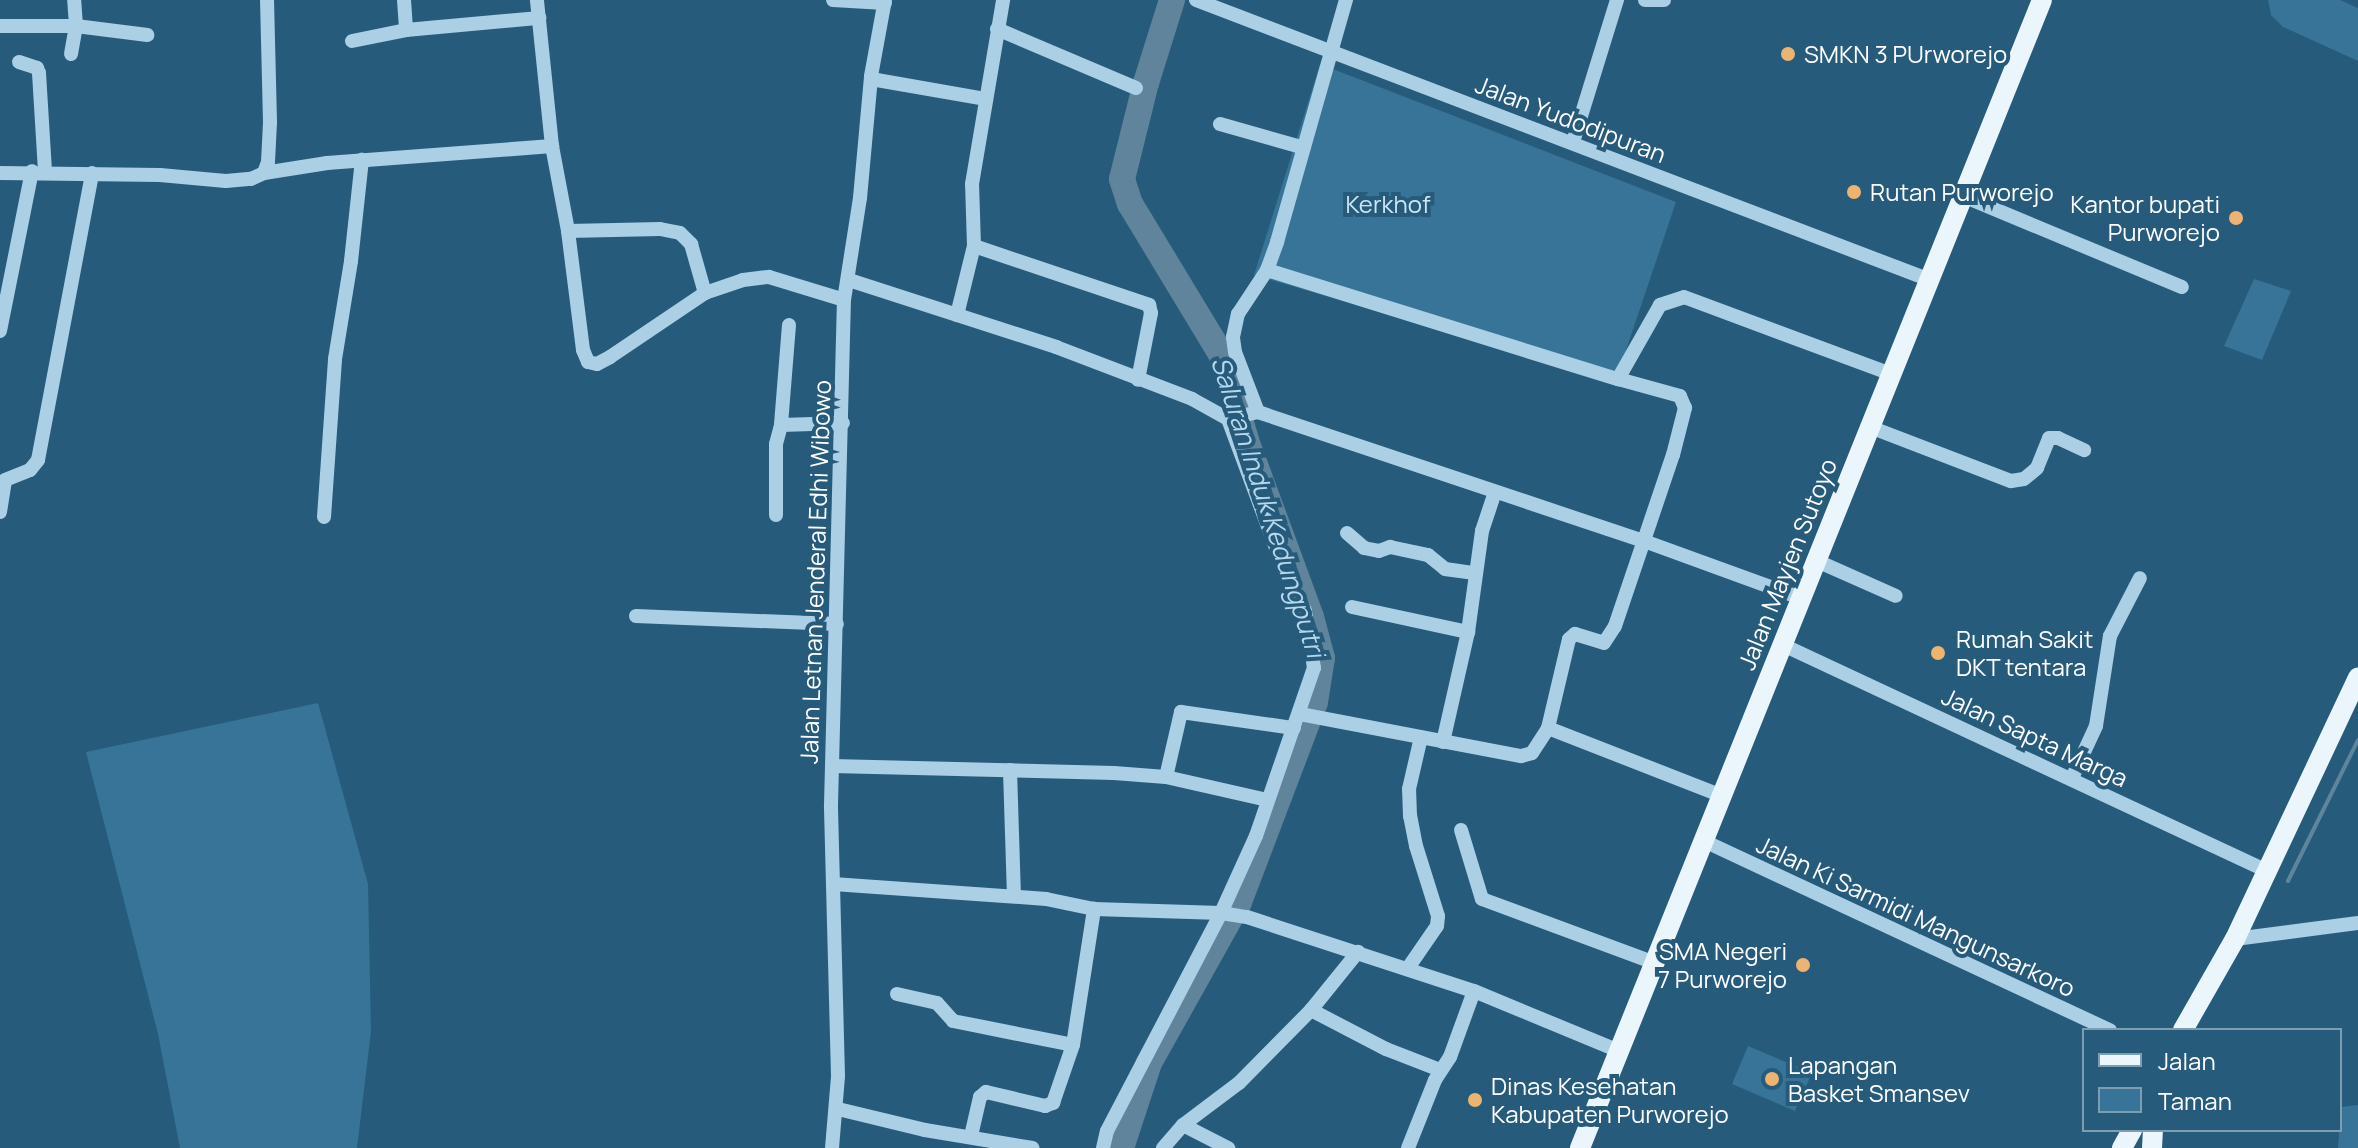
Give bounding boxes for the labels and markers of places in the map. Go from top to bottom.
place label: SMKN 3 PUrworejo [1804,40,2007,68]
marker: SMKN 3 PUrworejo [1779,45,1797,63]
place label: Rutan Purworejo [1870,178,2054,206]
marker: Rutan Purworejo [1845,183,1863,201]
place label: Kantor bupati Purworejo [2070,190,2220,246]
marker: Kantor bupati Purworejo [2227,209,2245,227]
place label: Rumah Sakit DKT tentara [1956,625,2093,681]
marker: Rumah Sakit DKT tentara [1927,642,1949,664]
place label: SMA Negeri 7 Purworejo [1658,937,1787,993]
marker: SMA Negeri 7 Purworejo [1794,956,1812,974]
place label: Lapangan Basket Smansev [1788,1051,1970,1107]
marker: Lapangan Basket Smansev [1763,1070,1781,1088]
place label: Dinas Kesehatan Kabupaten Purworejo [1491,1072,1729,1128]
marker: Dinas Kesehatan Kabupaten Purworejo [1466,1091,1484,1109]

